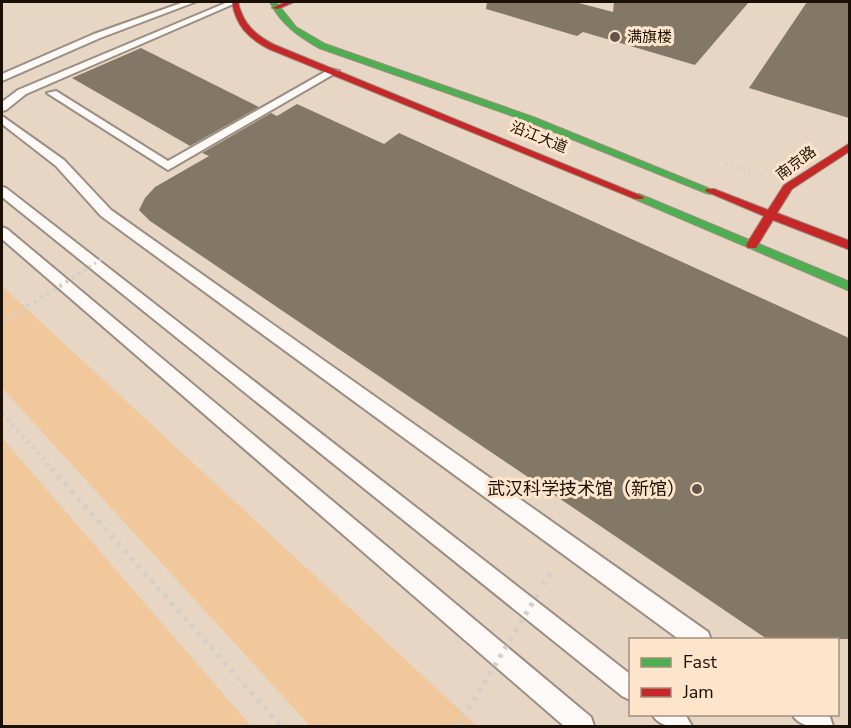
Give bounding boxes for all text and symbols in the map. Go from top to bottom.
place label: 满旗楼 [627,27,672,47]
marker: 满旗楼 [608,30,622,44]
street label: 沿江大道 [507,116,571,158]
street label: 南京路 [772,141,820,185]
place label: 武汉科学技术馆（新馆） [487,477,685,501]
marker: 武汉科学技术馆（新馆） [690,482,704,496]
legend [629,638,839,716]
text: Fast [683,650,718,674]
text: Jam [682,680,714,704]

